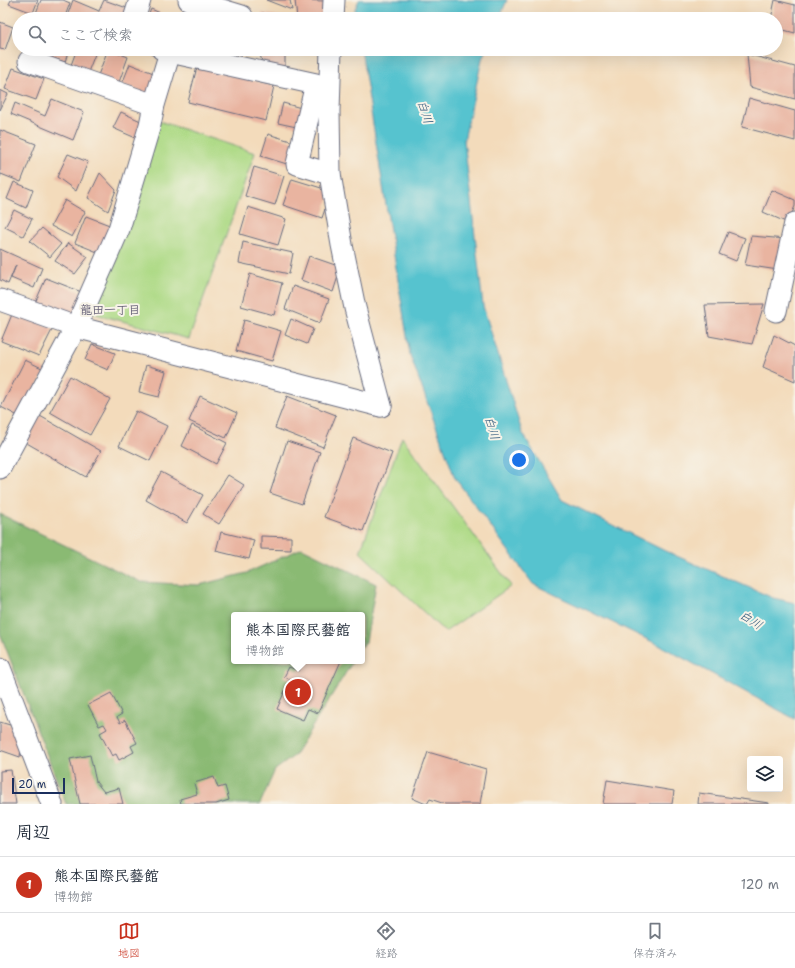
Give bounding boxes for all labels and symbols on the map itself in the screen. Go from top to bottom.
water label: 白川 [414,98,436,126]
district label: 龍田一丁目 [80,302,140,318]
water label: 白川 [481,414,503,442]
your location [509,450,529,470]
water label: 白川 [737,607,765,633]
pin: 1 [285,677,311,707]
scale bar [12,776,65,795]

